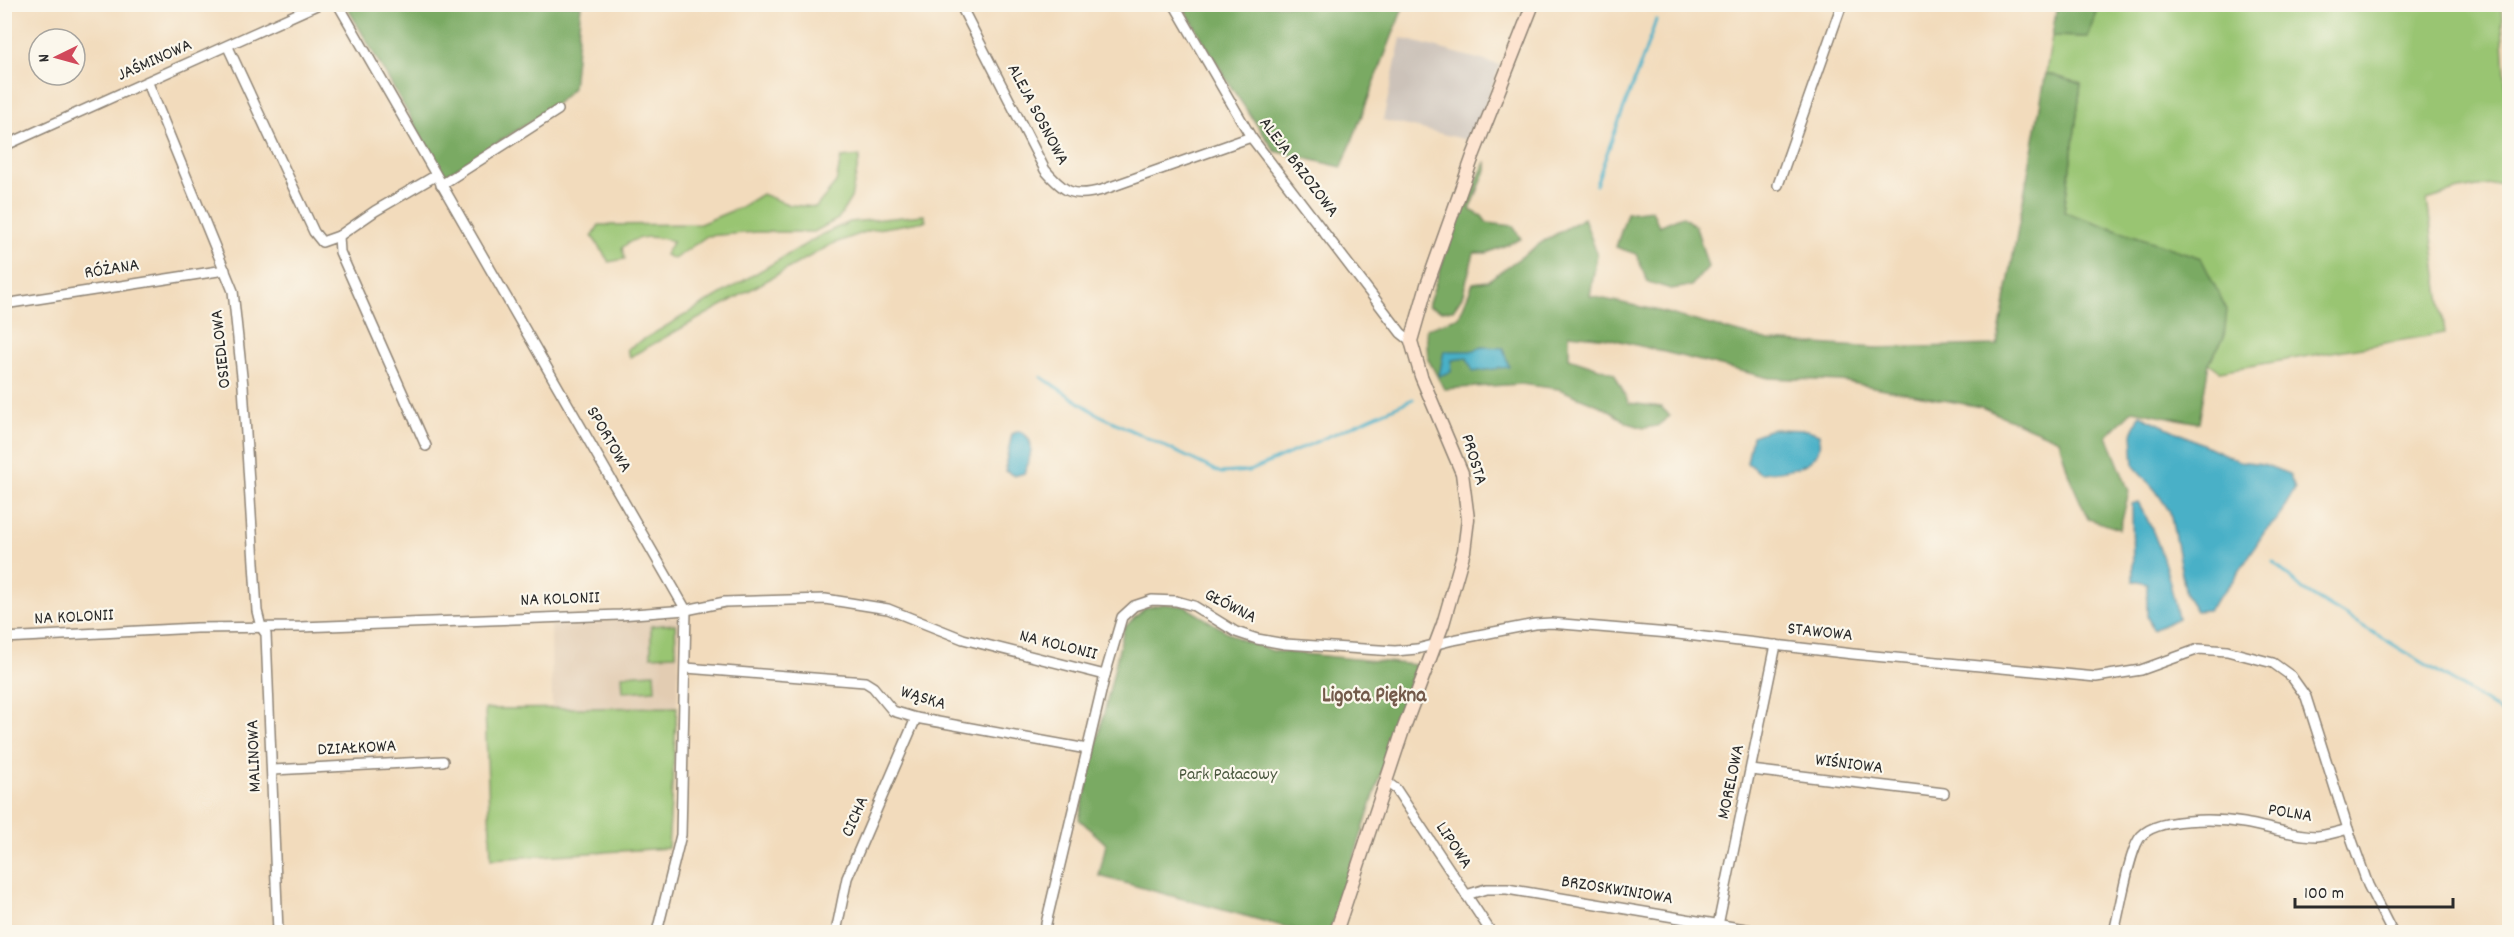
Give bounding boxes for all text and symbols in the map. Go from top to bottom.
north arrow [27,27,87,87]
street label: JAŚMINOWA [114,33,196,89]
text: N [33,53,56,63]
street label: ALEJA SOSNOWA [1000,60,1074,170]
street label: ALEJA BRZOZOWA [1252,113,1344,224]
street label: RÓŻANA [83,253,141,287]
street label: OSIEDLOWA [205,308,239,390]
street label: SPORTOWA [579,402,637,478]
street label: PROSTA [1453,431,1493,489]
street label: GŁÓWNA [1200,583,1261,631]
street label: NA KOLONII [520,586,600,614]
street label: NA KOLONII [34,603,115,633]
street label: STAWOWA [1786,617,1854,649]
street label: NA KOLONII [1017,624,1100,668]
street label: WĄSKA [897,680,949,718]
district label: Ligota Piękna [1322,682,1427,712]
street label: MALINOWA [241,719,269,793]
street label: DZIAŁKOWA [317,734,397,764]
street label: MORELOWA [1712,742,1752,822]
street label: WIŚNIOWA [1814,748,1885,782]
park label: Park Pałacowy [1179,763,1278,788]
street label: CICHA [836,792,876,841]
street label: POLNA [2266,798,2314,830]
street label: LIPOWA [1428,818,1478,875]
street label: BRZOSKWINIOWA [1559,870,1675,912]
scale bar [2295,871,2452,909]
text: 100 m [2304,882,2344,907]

